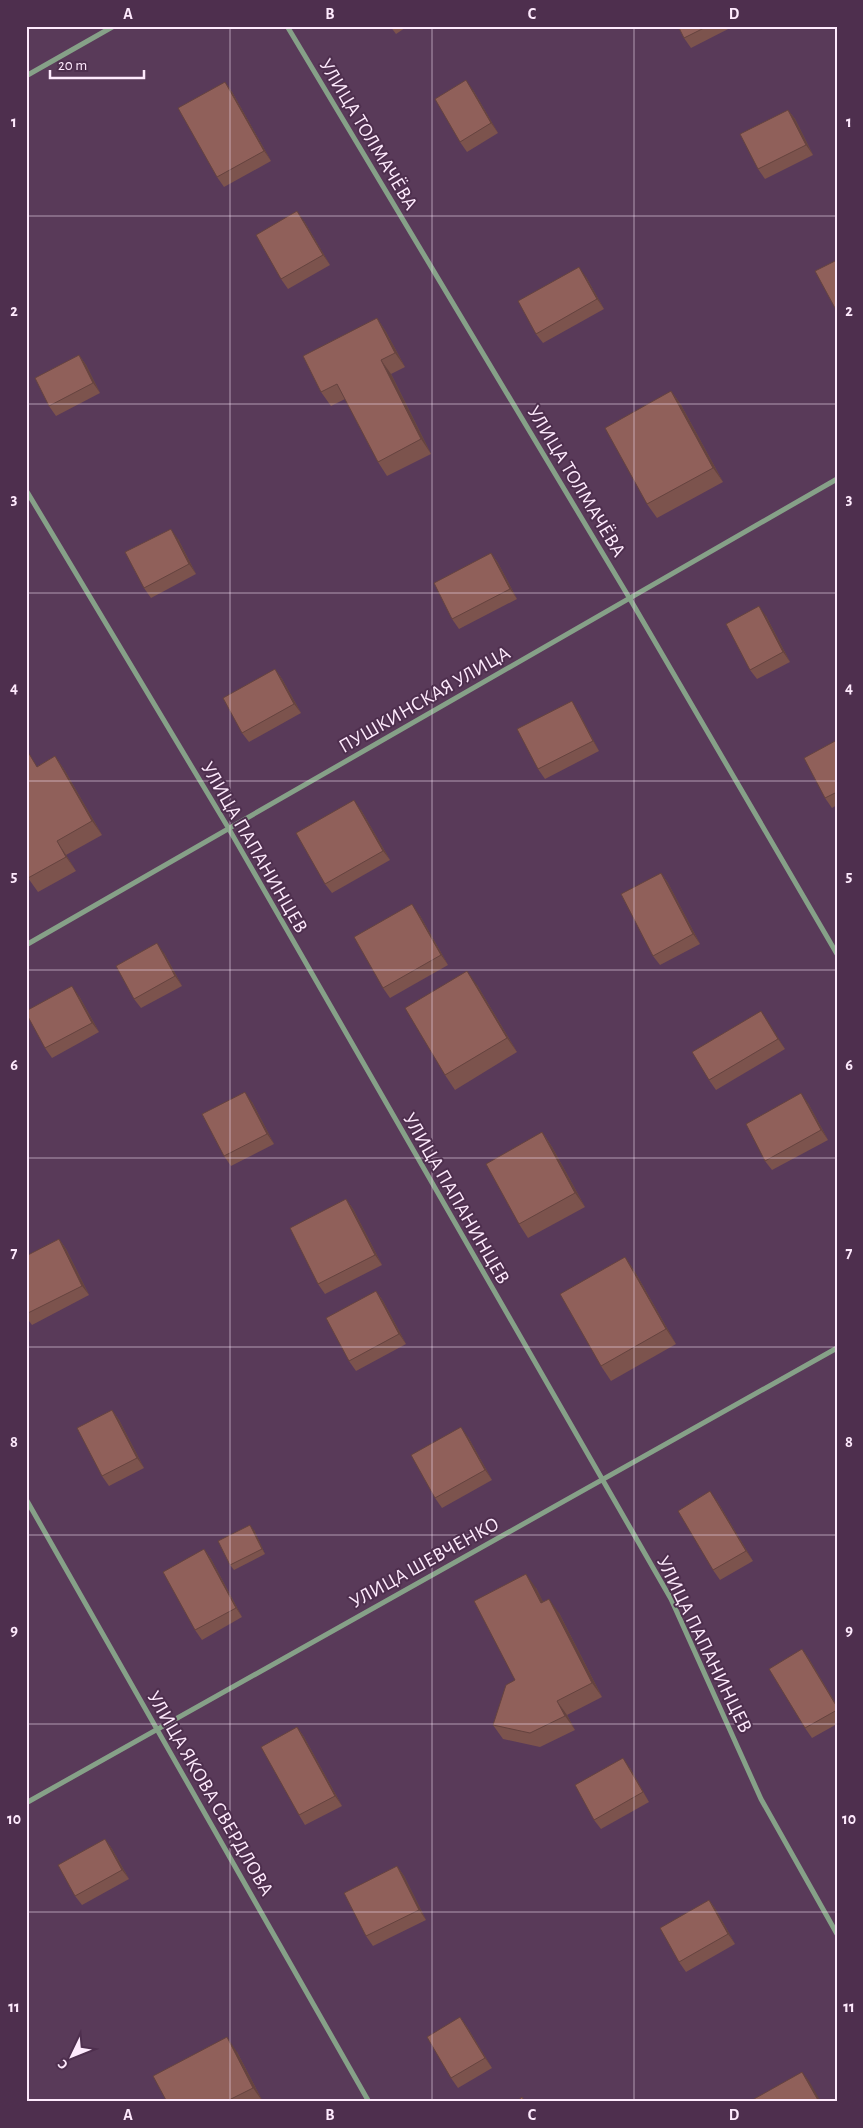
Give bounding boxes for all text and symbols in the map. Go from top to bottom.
text: A [123,6,133,22]
text: B [325,6,335,22]
text: C [528,6,537,22]
text: D [729,6,740,22]
scale bar [50,48,144,80]
street label: УЛИЦА ТОЛМАЧЁВА [315,56,421,214]
text: 20 m [58,58,87,73]
text: 1 [11,114,17,130]
text: 1 [846,114,852,130]
text: 2 [10,303,18,319]
text: 2 [845,303,853,319]
street label: УЛИЦА ТОЛМАЧЁВА [523,403,629,561]
text: 3 [11,491,18,507]
text: 3 [846,491,853,507]
street label: ПУШКИНСКАЯ УЛИЦА [335,643,514,757]
text: 4 [10,680,18,696]
text: 4 [845,680,853,696]
street label: УЛИЦА ПАПАНИНЦЕВ [197,759,311,936]
text: 5 [11,868,18,884]
text: 5 [846,868,853,884]
text: 6 [10,1057,18,1073]
text: 6 [845,1057,853,1073]
street label: УЛИЦА ПАПАНИНЦЕВ [399,1110,513,1287]
text: 7 [11,1245,18,1261]
text: 7 [846,1245,853,1261]
text: 8 [10,1434,18,1450]
text: 8 [845,1434,853,1450]
street label: УЛИЦА ШЕВЧЕНКО [347,1514,502,1612]
street label: УЛИЦА ПАПАНИНЦЕВ [653,1553,756,1736]
text: 9 [10,1622,18,1638]
text: 9 [845,1622,853,1638]
street label: УЛИЦА ЯКОВА СВЕРДЛОВА [143,1688,277,1899]
text: 10 [7,1811,21,1827]
text: 10 [842,1811,856,1827]
text: 11 [8,1999,20,2015]
text: 11 [843,1999,855,2015]
north arrow [48,2030,98,2080]
text: С [55,2056,71,2072]
text: A [123,2107,133,2123]
text: B [325,2107,335,2123]
text: C [528,2107,537,2123]
text: D [729,2107,740,2123]

